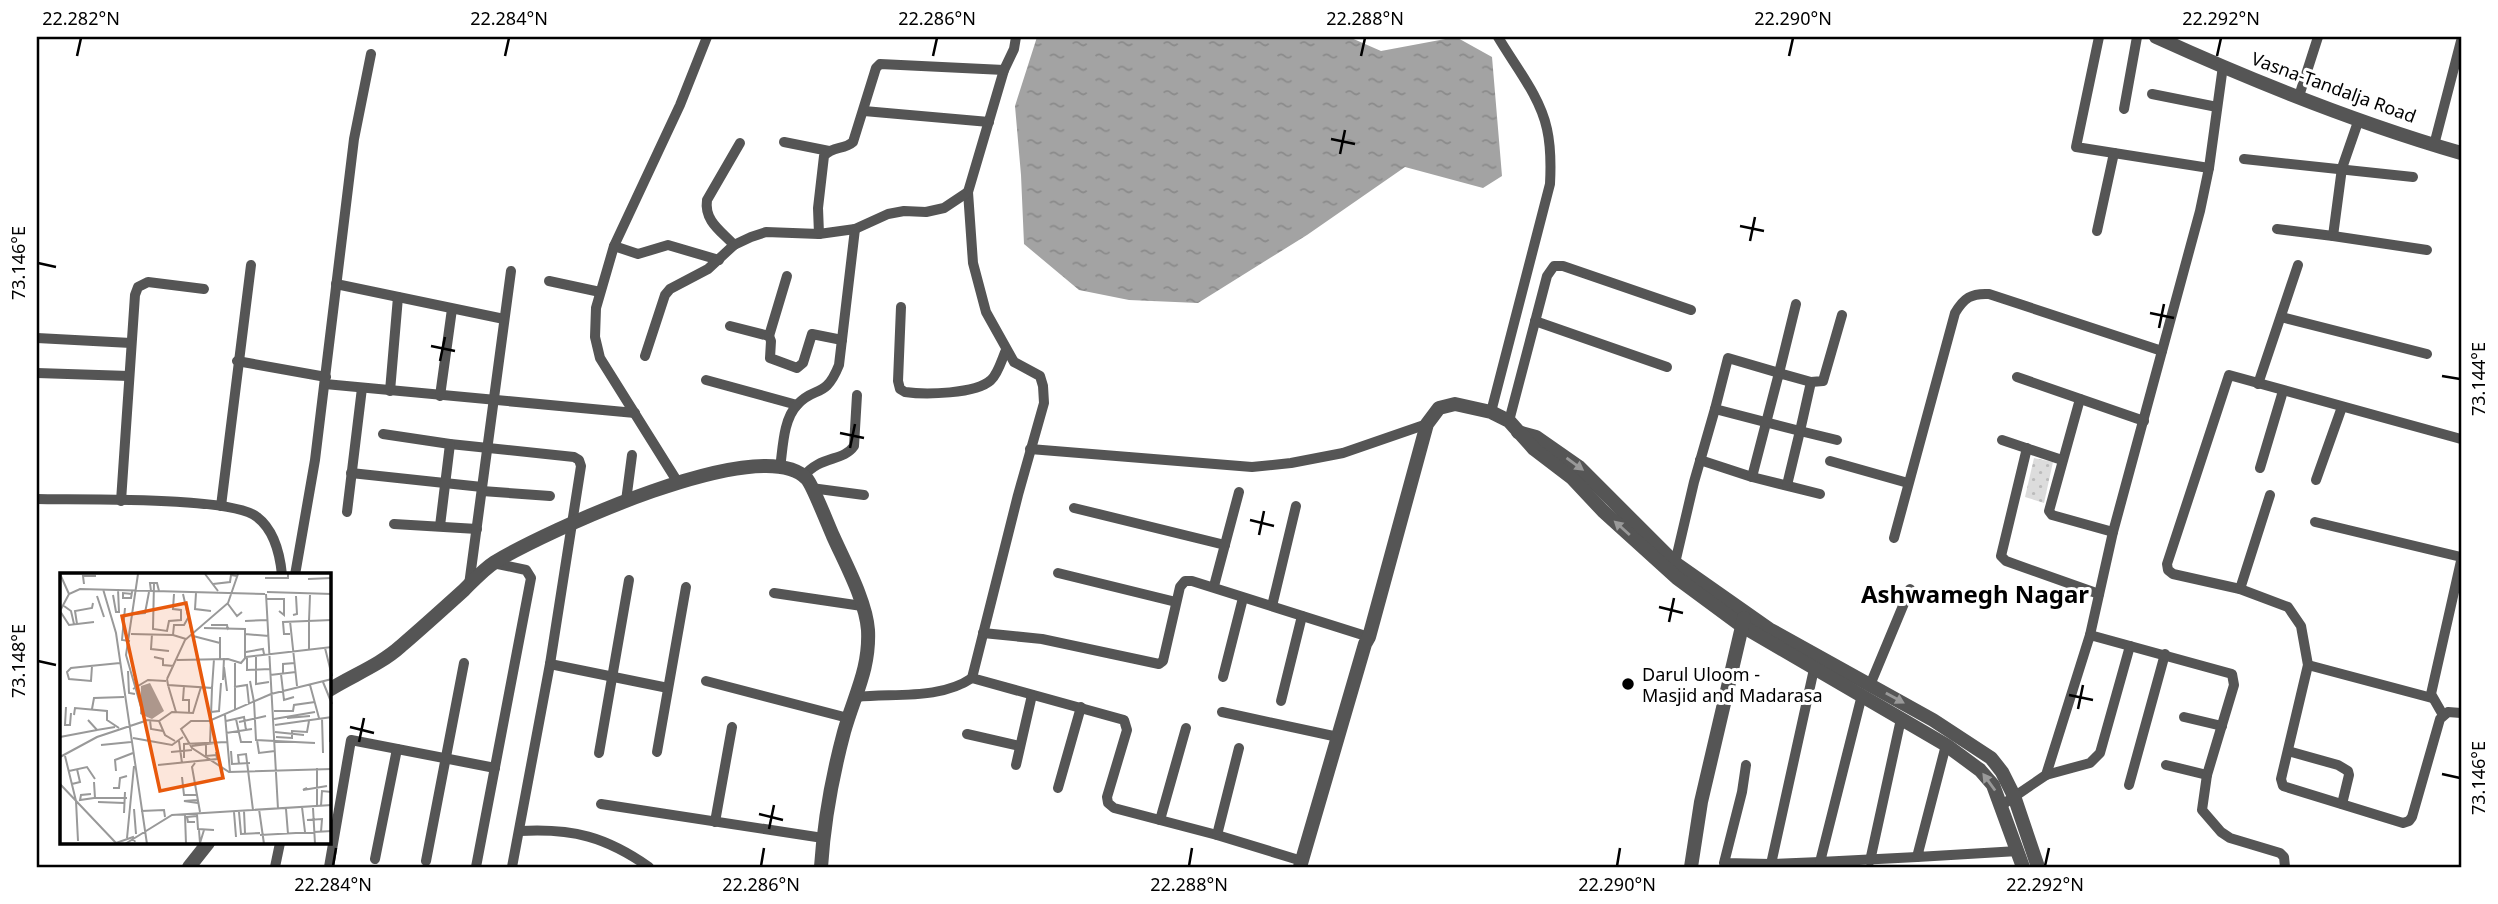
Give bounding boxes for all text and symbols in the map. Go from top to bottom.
text: 22.282°N [42,6,120,30]
text: 22.284°N [470,6,548,30]
text: 22.286°N [898,6,976,30]
text: 22.288°N [1326,6,1404,30]
text: 22.290°N [1754,6,1832,30]
text: 22.292°N [2182,6,2260,30]
street label: Vasna-Tandalja Road [2248,46,2420,128]
text: 73.146°E [6,226,30,300]
text: 73.144°E [2466,342,2490,416]
one-way arrow [1566,457,1584,471]
one-way arrow [1614,521,1631,537]
inset map [60,573,331,844]
district label: Ashwamegh Nagar [1861,577,2089,610]
text: 73.148°E [6,624,30,698]
place label: Darul Uloom - Masjid and Madarasa [1642,662,1823,707]
marker: Darul Uloom - Masjid and Madarasa [1620,676,1636,692]
one-way arrow [1885,692,1905,704]
text: 73.146°E [2466,741,2490,815]
one-way arrow [1982,772,1996,791]
text: 22.284°N [294,872,372,896]
text: 22.286°N [722,872,800,896]
text: 22.288°N [1150,872,1228,896]
text: 22.290°N [1578,872,1656,896]
text: 22.292°N [2006,872,2084,896]

